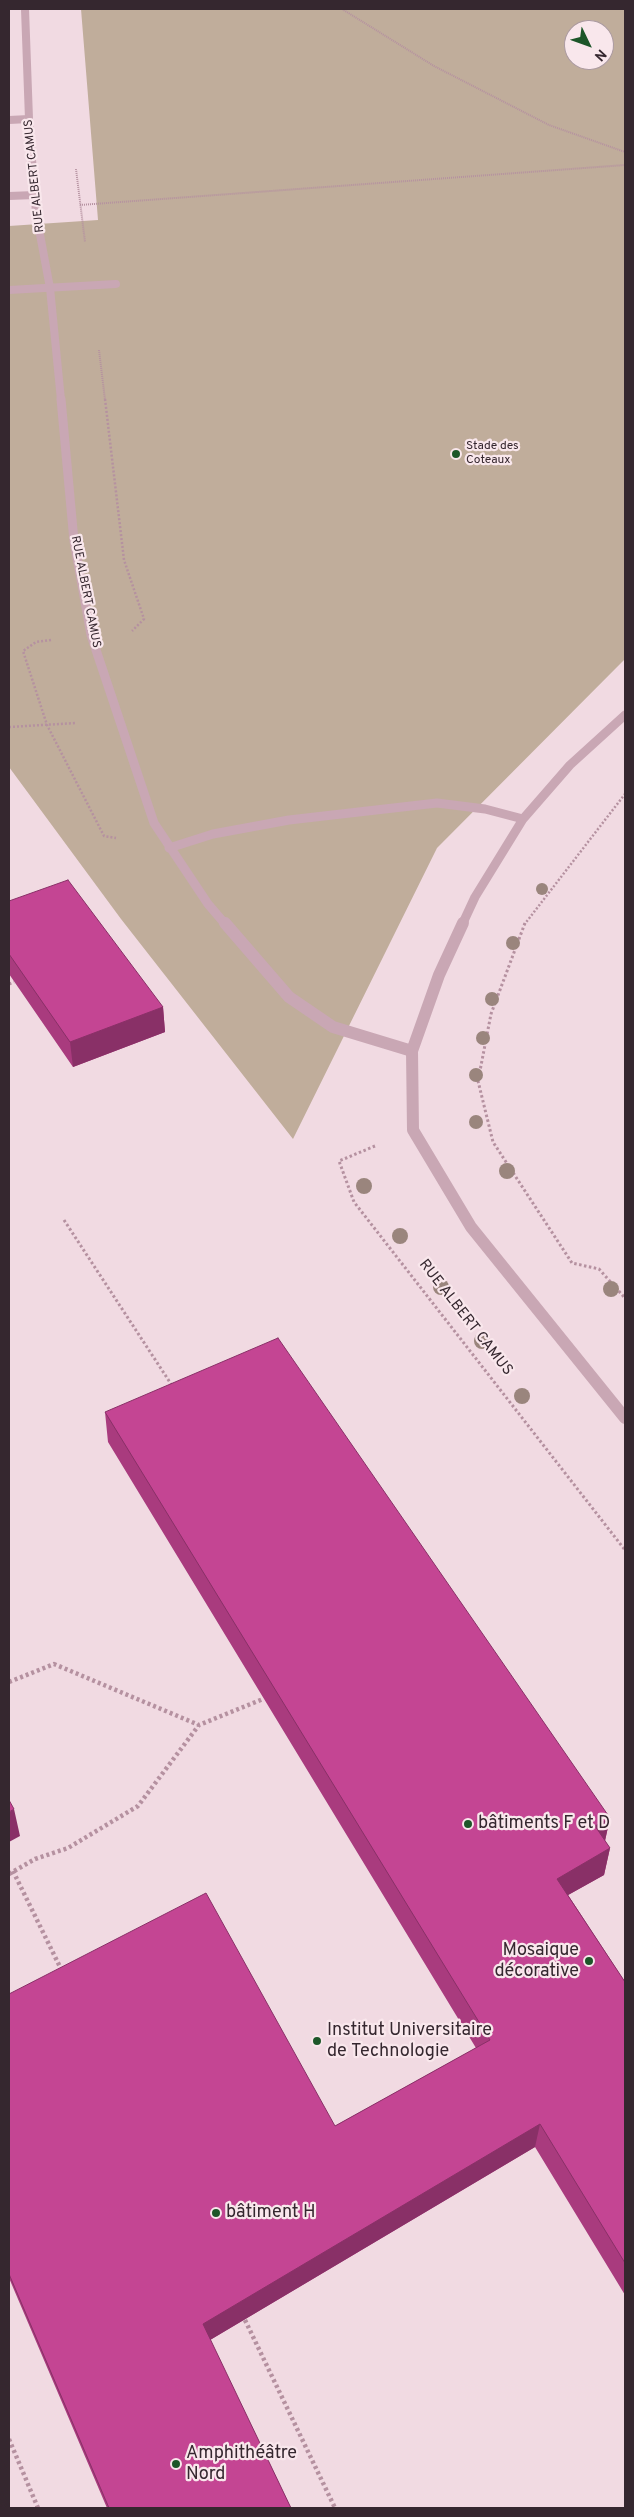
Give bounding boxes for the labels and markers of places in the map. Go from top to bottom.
place label: Stade des Coteaux [466,440,519,468]
marker: Stade des Coteaux [450,448,462,460]
place label: bâtiments F et D [478,1813,610,1835]
marker: bâtiments F et D [462,1818,474,1830]
place label: Mosaique décorative [494,1940,579,1982]
marker: Mosaique décorative [583,1955,595,1967]
place label: Institut Universitaire de Technologie [327,2020,492,2062]
marker: Institut Universitaire de Technologie [311,2035,323,2047]
place label: bâtiment H [226,2202,315,2224]
marker: bâtiment H [210,2207,222,2219]
place label: Amphithéâtre Nord [186,2443,297,2486]
marker: Amphithéâtre Nord [170,2458,182,2470]

